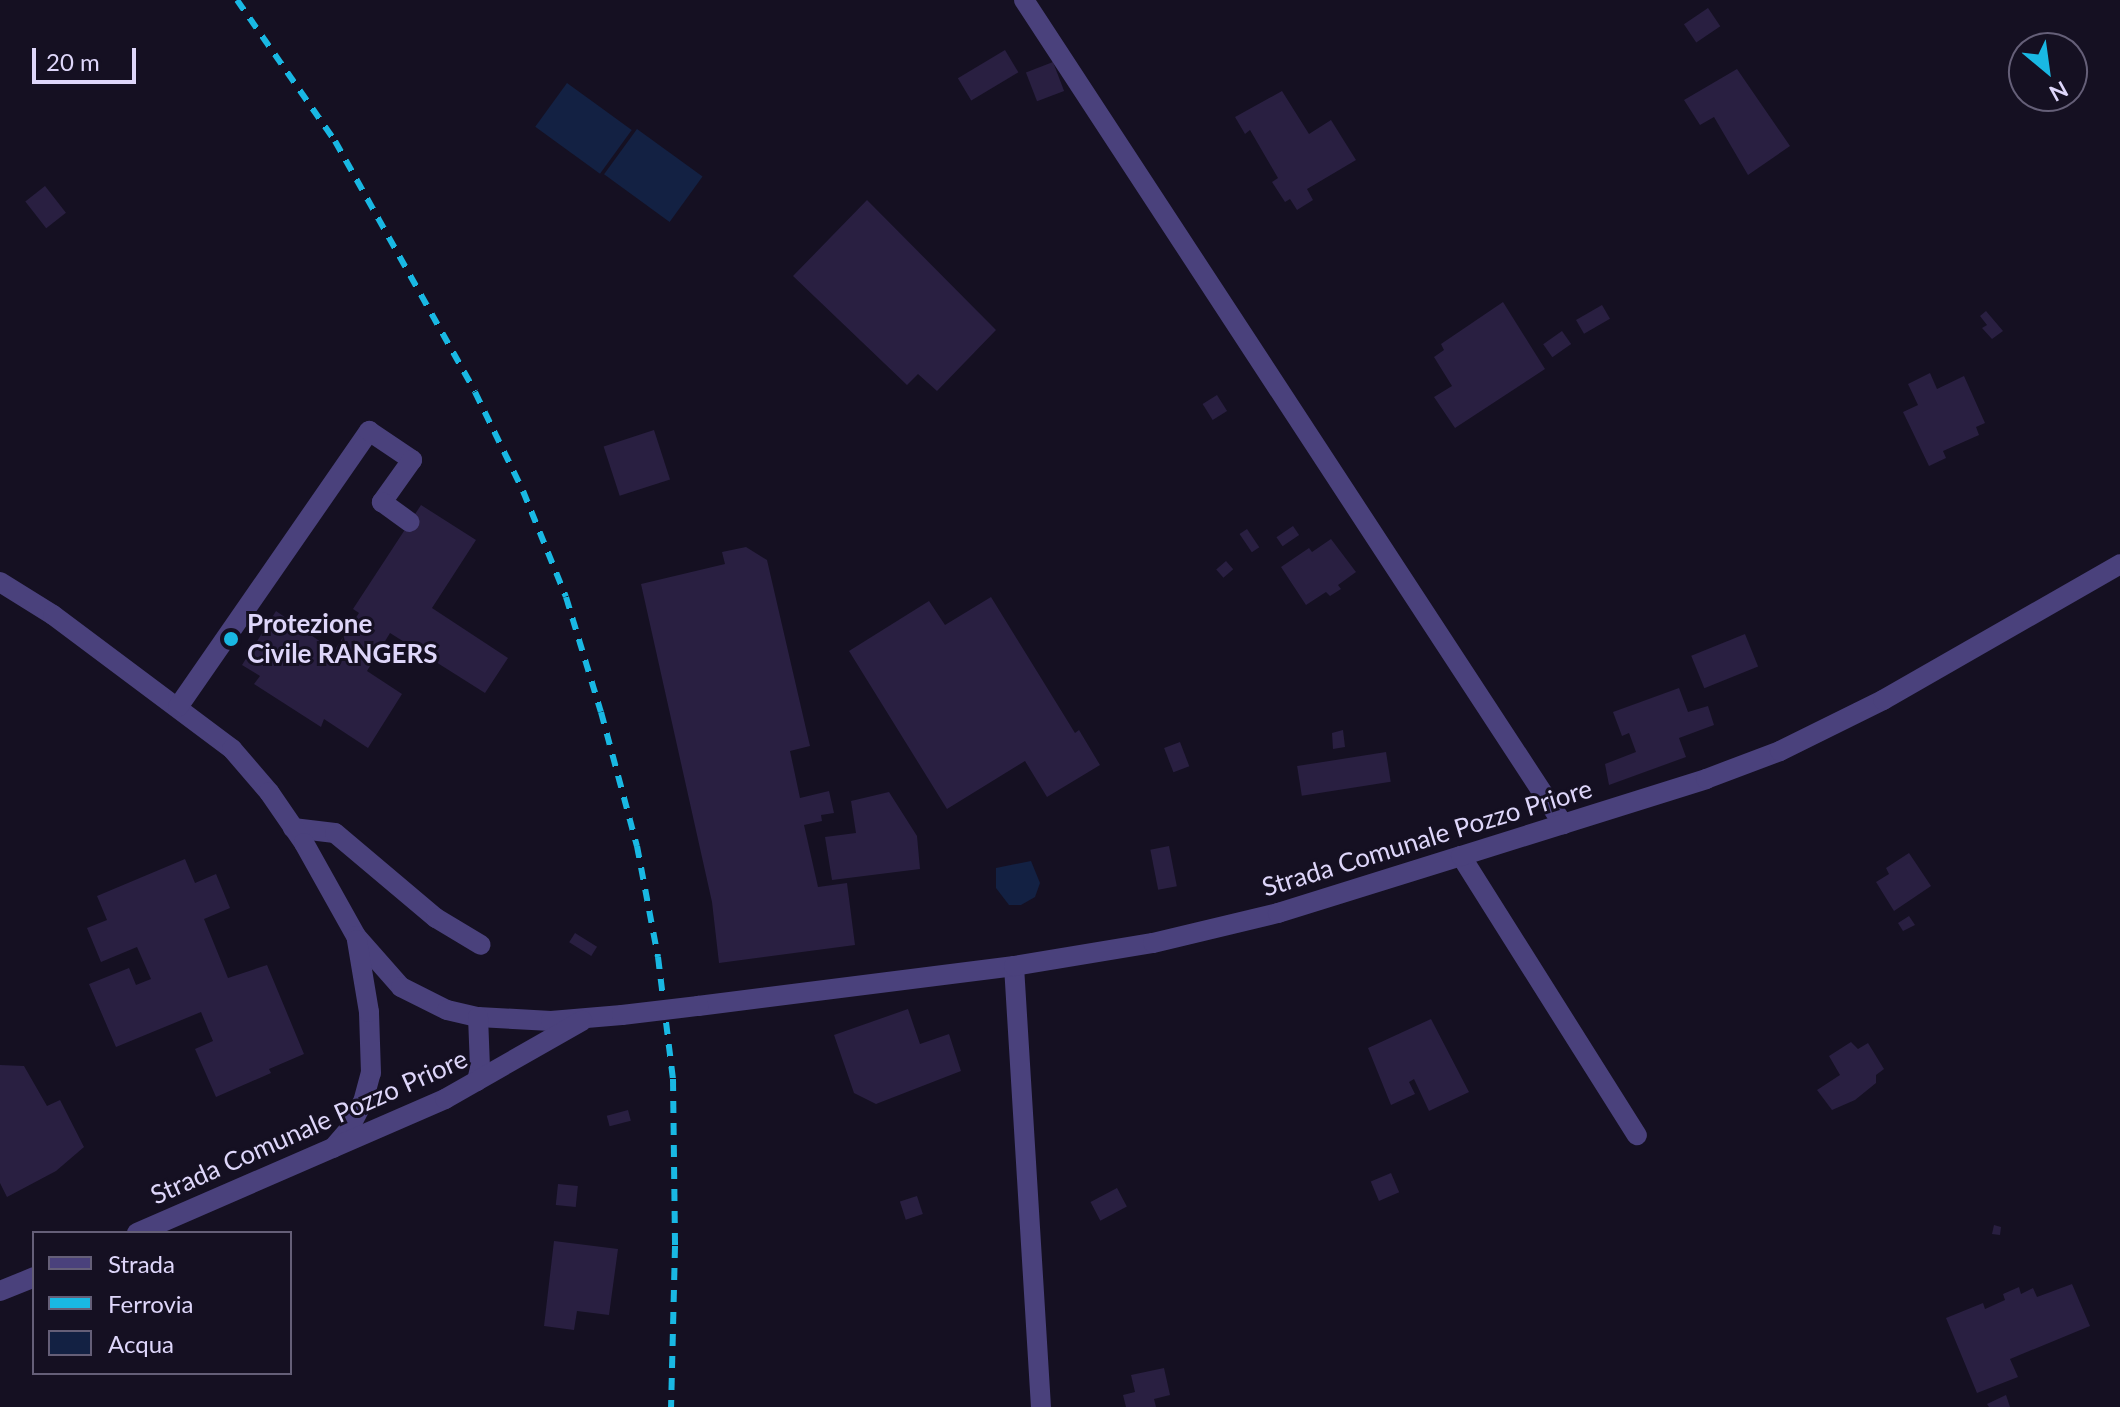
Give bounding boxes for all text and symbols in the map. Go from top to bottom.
scale bar [36,32,140,82]
north arrow [2008,32,2088,112]
text: 20 m [46,47,100,76]
text: N [2045,76,2073,108]
place label: Protezione Civile RANGERS [247,608,437,670]
marker: Protezione Civile RANGERS [222,630,240,648]
street label: Strada Comunale Pozzo Priore [1258,773,1596,903]
street label: Strada Comunale Pozzo Priore [146,1043,472,1211]
legend [32,1231,292,1375]
text: Strada [108,1249,175,1278]
text: Ferrovia [108,1289,194,1318]
text: Acqua [108,1329,174,1358]

